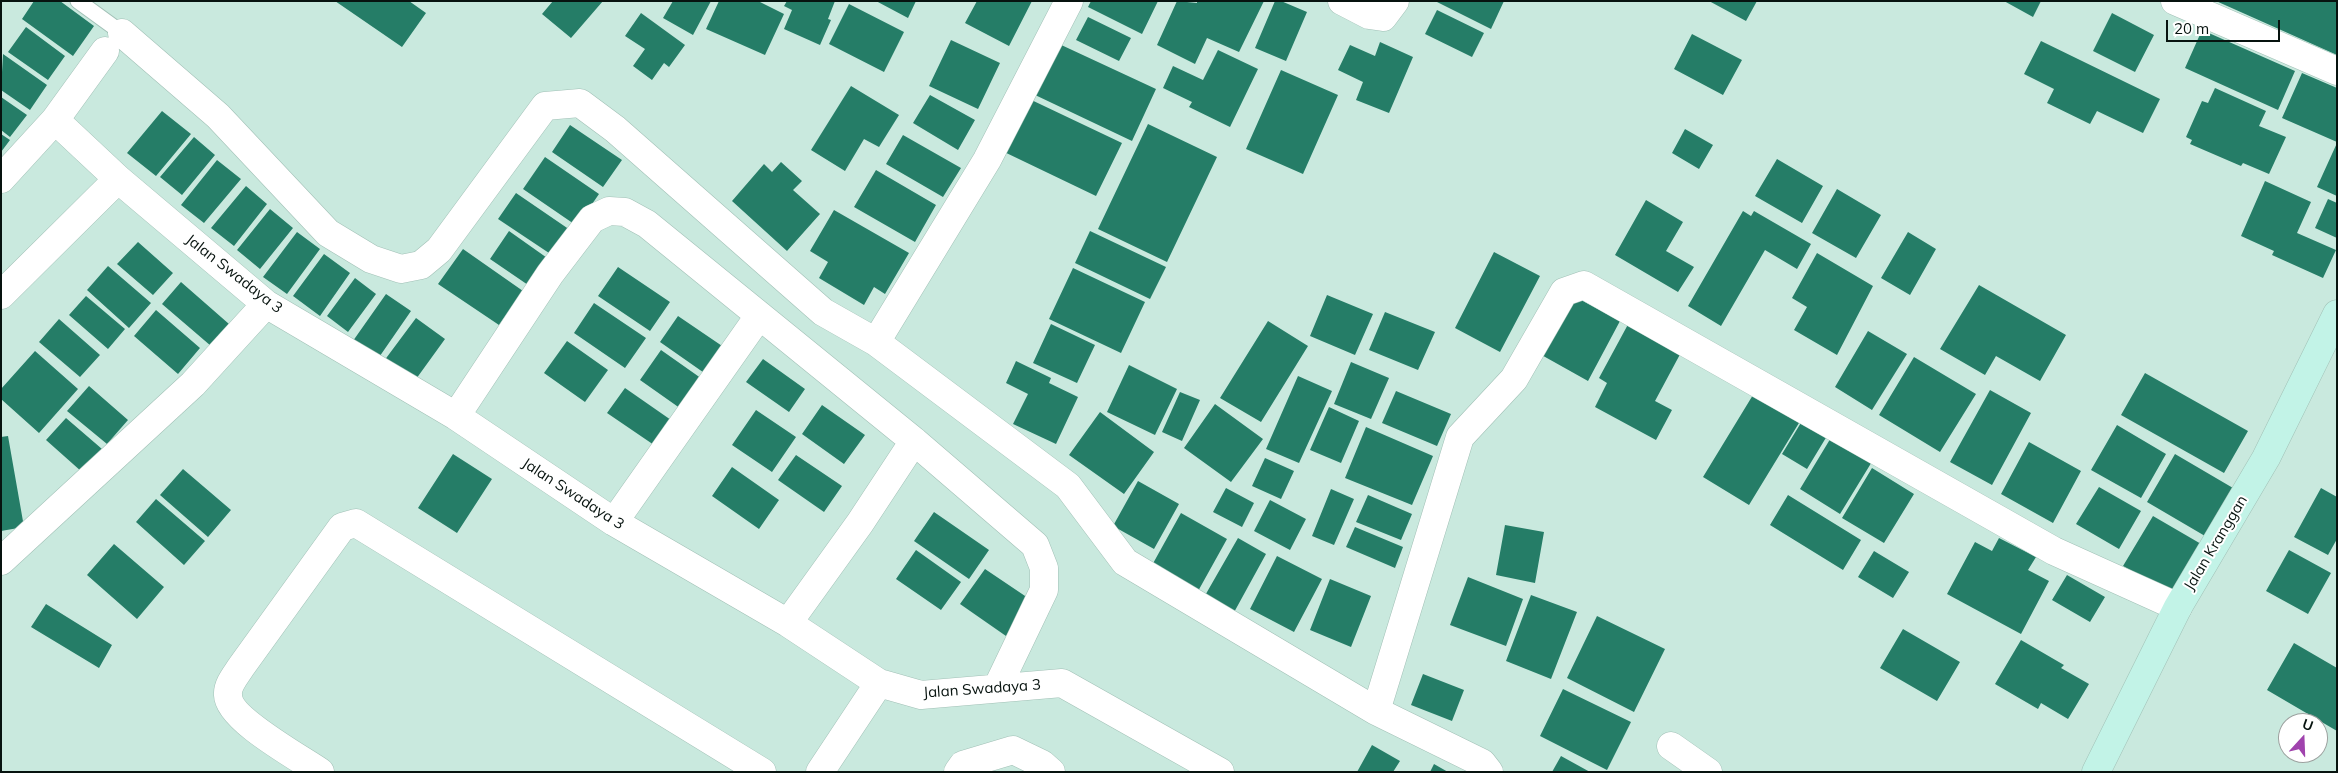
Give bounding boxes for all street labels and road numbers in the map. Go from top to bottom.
street label: Jalan Swadaya 3 [182,231,286,317]
street label: Jalan Swadaya 3 [519,454,627,534]
street label: Jalan Kranggan [2181,492,2251,594]
street label: Jalan Swadaya 3 [923,676,1041,702]

